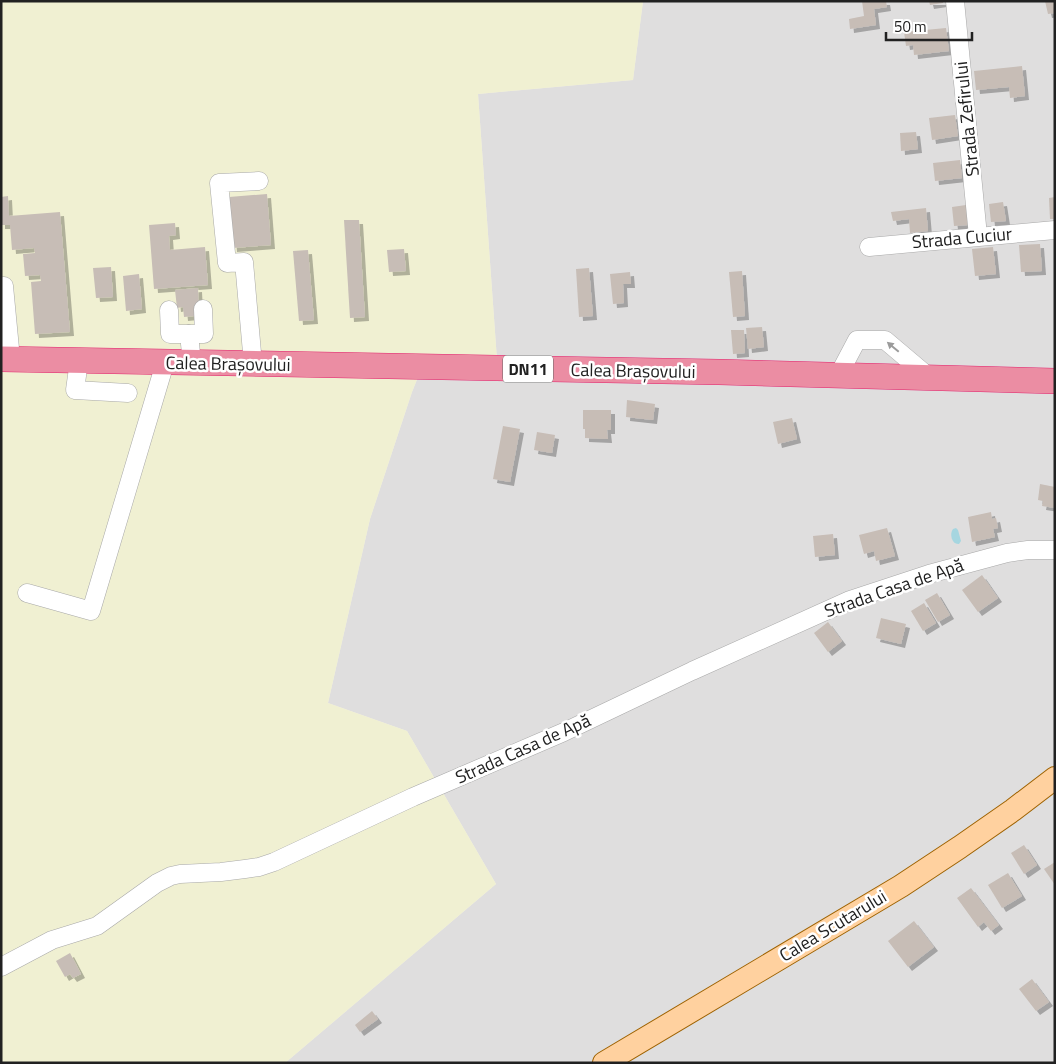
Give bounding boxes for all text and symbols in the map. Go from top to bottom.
scale bar [886,10,972,42]
text: 50 m [894,15,927,38]
street label: Strada Zefirului [947,60,986,178]
street label: Strada Cuciur [911,220,1013,255]
one-way arrow [887,341,900,352]
street label: Calea Brașovului [165,349,291,378]
road number: DN11 [503,356,553,382]
street label: Calea Brașovului [570,356,696,385]
street label: Strada Casa de Apă [821,551,967,624]
street label: Strada Casa de Apă [451,707,595,790]
street label: Calea Scutarului [774,883,892,968]

